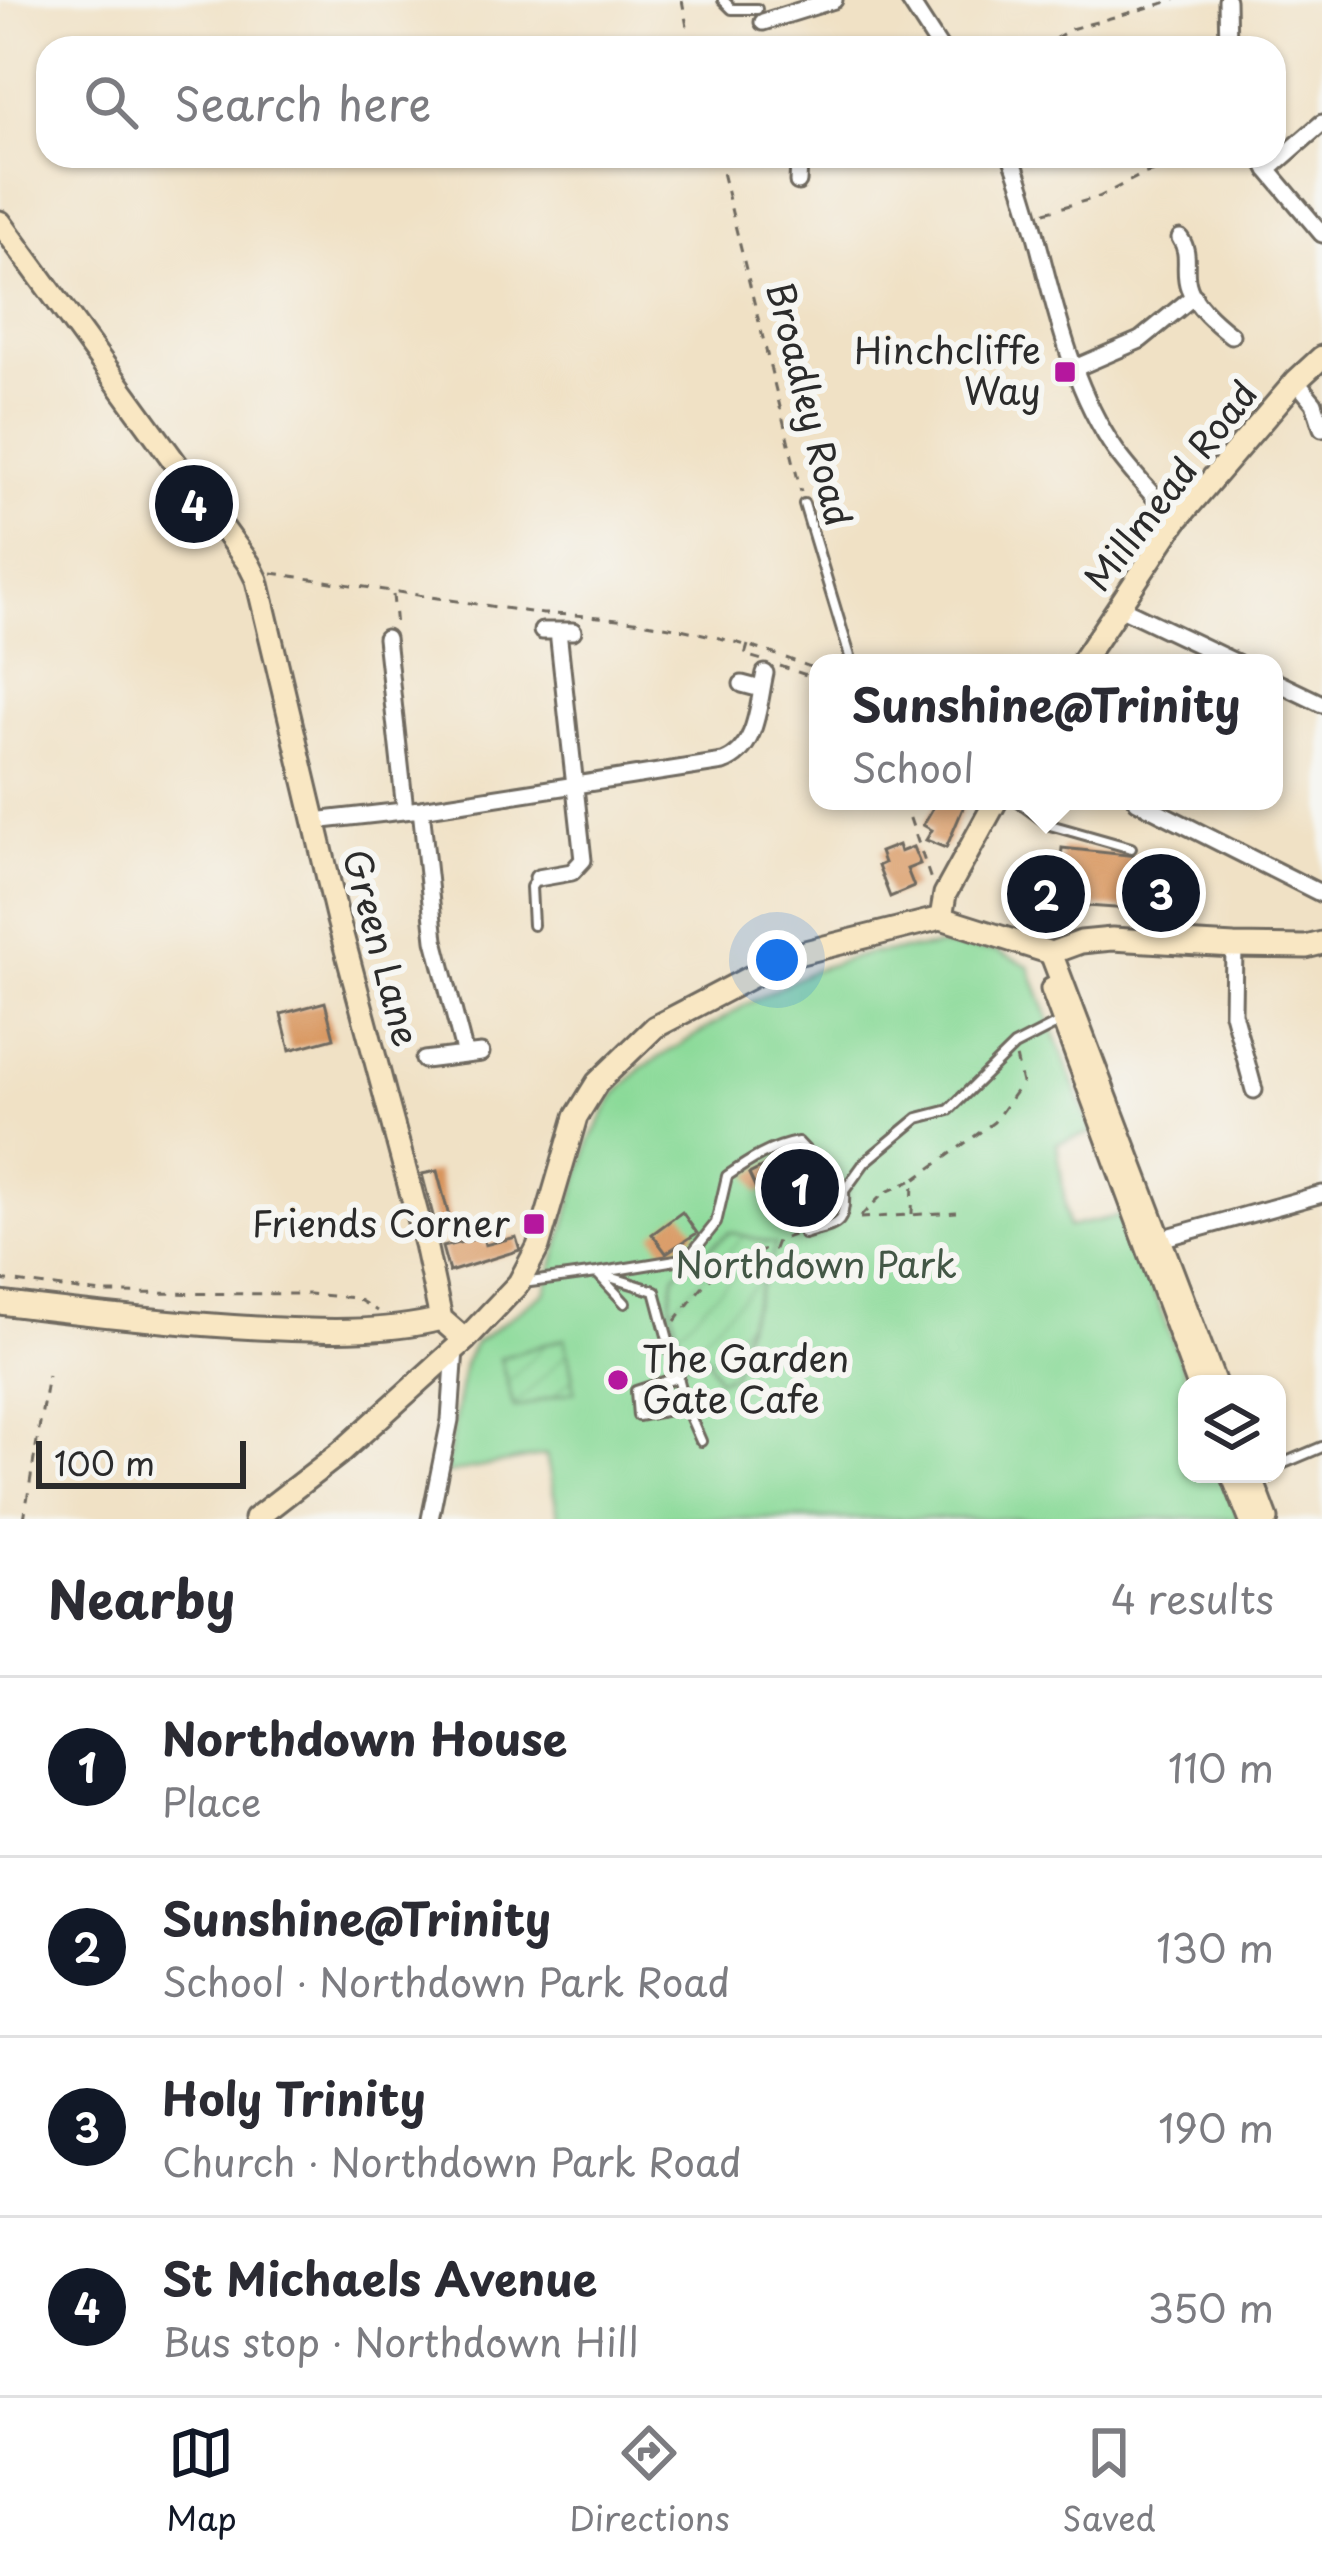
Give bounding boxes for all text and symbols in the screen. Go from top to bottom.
search box [36,36,1286,168]
text: Search here [174,68,431,136]
icon: search [78,69,144,135]
street label: Broadley Road [755,276,867,531]
place label: Hinchcliffe Way [854,322,1041,417]
marker: Hinchcliffe Way [1052,359,1078,385]
street label: Millmead Road [1070,368,1269,602]
pin: 4 [155,459,233,549]
popup [809,654,1283,810]
text: Sunshine@Trinity [851,669,1241,737]
text: School [851,737,974,796]
street label: Green Lane [331,843,435,1052]
pin: 3 [1122,848,1200,938]
pin: 2 [1007,849,1085,939]
your location [747,930,807,990]
pin: 1 [761,1143,839,1233]
place label: Friends Corner [252,1195,510,1249]
marker: Friends Corner [521,1211,547,1237]
park label: Northdown Park [675,1236,957,1290]
place label: The Garden Gate Cafe [642,1330,849,1425]
marker: The Garden Gate Cafe [605,1367,631,1393]
map controls [1178,1375,1286,1483]
button: layers [1178,1375,1286,1483]
scale bar [36,1435,246,1488]
text: 100 m [54,1437,155,1487]
text: Nearby [48,1559,235,1636]
text: 4 results [1111,1568,1274,1627]
text: Northdown House [162,1703,567,1771]
text: 1 [78,1737,96,1796]
text: 110 m [1168,1737,1274,1796]
text: Place [162,1771,262,1830]
text: Sunshine@Trinity [162,1883,551,1951]
text: 2 [73,1917,101,1976]
text: 130 m [1156,1917,1274,1976]
text: School · Northdown Park Road [162,1951,730,2010]
text: Holy Trinity [162,2063,426,2131]
text: 3 [74,2097,100,2156]
text: 190 m [1158,2097,1274,2156]
text: Church · Northdown Park Road [162,2131,742,2190]
text: St Michaels Avenue [162,2243,597,2311]
text: 4 [74,2277,100,2336]
text: 350 m [1147,2277,1274,2336]
text: Bus stop · Northdown Hill [162,2311,639,2370]
tab: Map [166,2420,237,2542]
tab: Directions [569,2420,730,2542]
tab: Saved [1062,2420,1156,2542]

